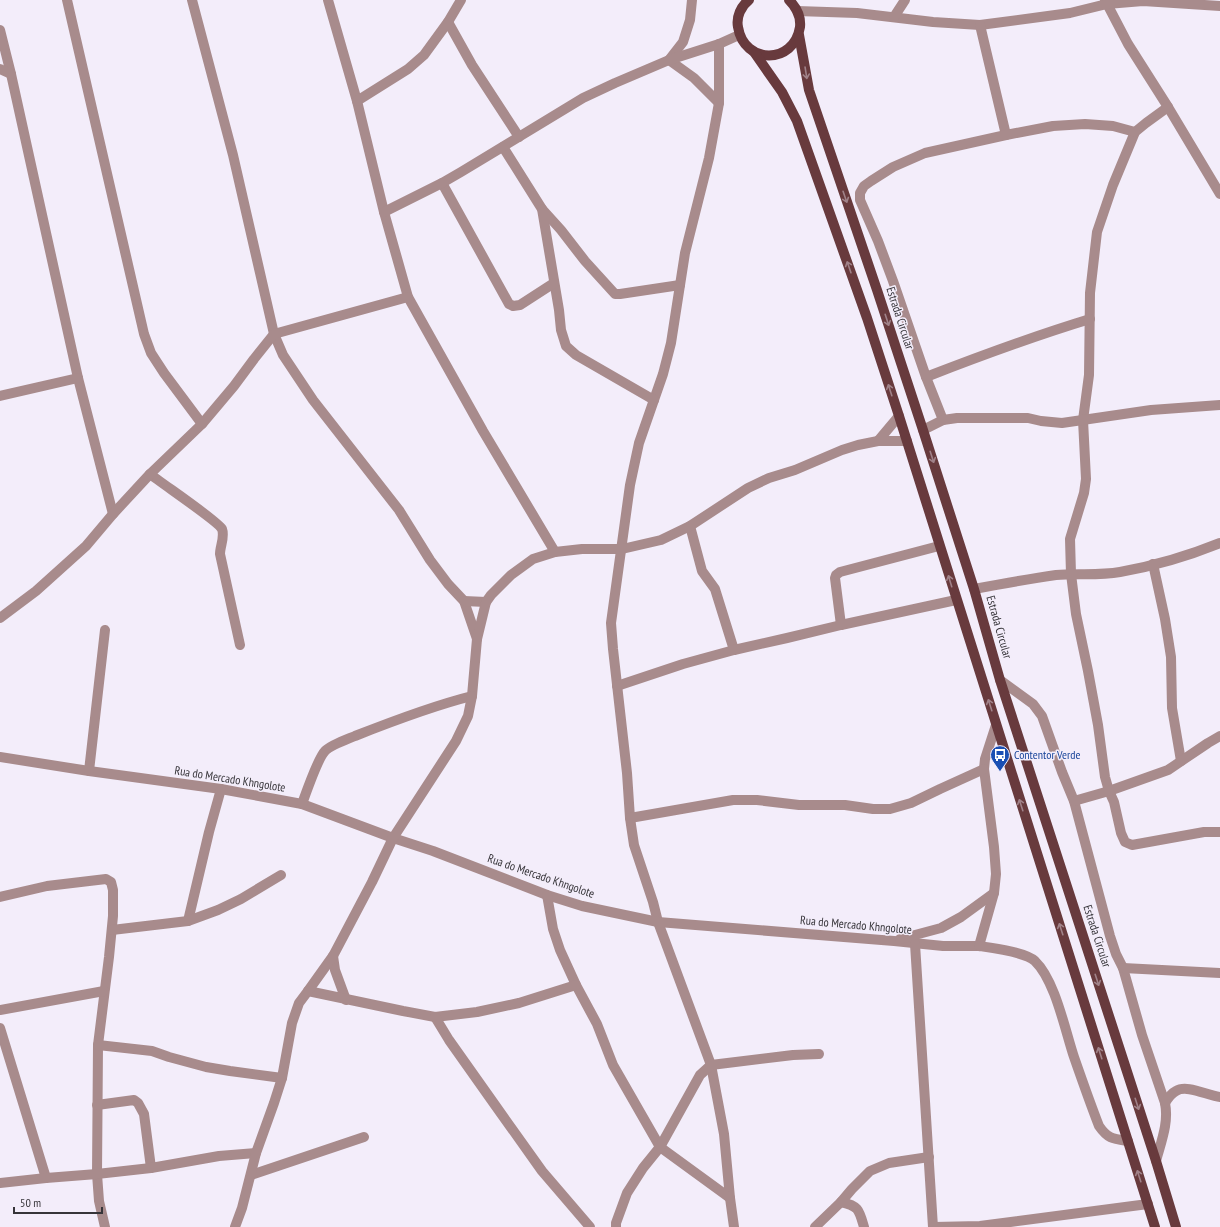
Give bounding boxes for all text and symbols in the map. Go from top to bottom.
one-way arrow [802,66,810,79]
one-way arrow [842,190,849,203]
one-way arrow [844,261,852,273]
street label: Estrada Circular [883,285,918,352]
one-way arrow [884,313,891,326]
one-way arrow [886,384,893,397]
one-way arrow [929,450,936,463]
one-way arrow [946,575,954,587]
street label: Estrada Circular [983,594,1016,661]
one-way arrow [985,699,993,711]
bus stop icon: Contentor Verde [989,744,1011,772]
place label: Contentor Verde [1014,747,1080,762]
street label: Rua do Mercado Khngolote [174,762,287,795]
one-way arrow [1017,798,1024,811]
street label: Rua do Mercado Khngolote [486,850,597,901]
street label: Estrada Circular [1080,903,1115,970]
street label: Rua do Mercado Khngolote [800,912,913,937]
one-way arrow [1056,923,1064,935]
one-way arrow [1094,973,1101,986]
one-way arrow [1096,1046,1103,1059]
one-way arrow [1134,1097,1141,1110]
one-way arrow [1135,1170,1142,1183]
scale bar [14,1189,102,1215]
text: 50 m [20,1195,41,1210]

